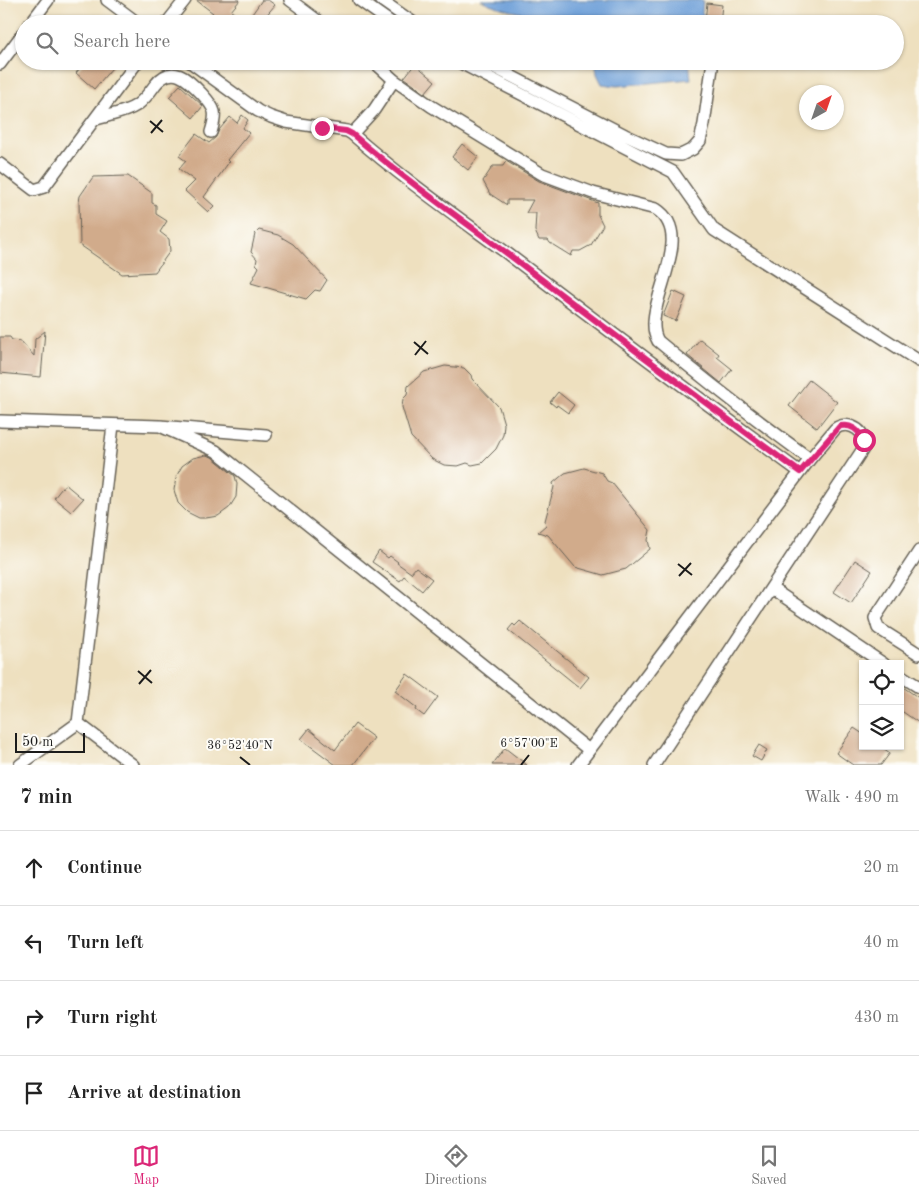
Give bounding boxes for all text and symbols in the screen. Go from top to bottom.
search box [15,15,904,70]
icon: search [33,29,61,57]
text: Search here [73,33,170,52]
north arrow [799,85,844,130]
route end [311,117,334,140]
route start [853,429,876,452]
map controls [859,660,904,750]
button: locate [859,660,904,705]
button: layers [859,705,904,750]
scale bar [15,730,85,753]
text: 50 m [22,735,53,749]
text: 6°57'00"E [500,737,558,750]
text: 36°52'40"N [207,739,273,752]
text: 7 min [20,787,73,808]
text: Walk · 490 m [804,790,899,806]
icon: ahead [20,854,48,882]
text: Continue [67,859,142,878]
text: 20 m [863,860,899,876]
icon: left [20,929,48,957]
text: Turn left [67,934,144,953]
text: 40 m [863,935,899,951]
icon: right [20,1004,48,1032]
text: Turn right [67,1009,157,1028]
text: 430 m [854,1010,899,1026]
icon: arrive [20,1079,48,1107]
text: Arrive at destination [67,1084,241,1103]
tab: Map [132,1142,160,1189]
tab: Directions [425,1142,487,1189]
tab: Saved [751,1142,787,1189]

